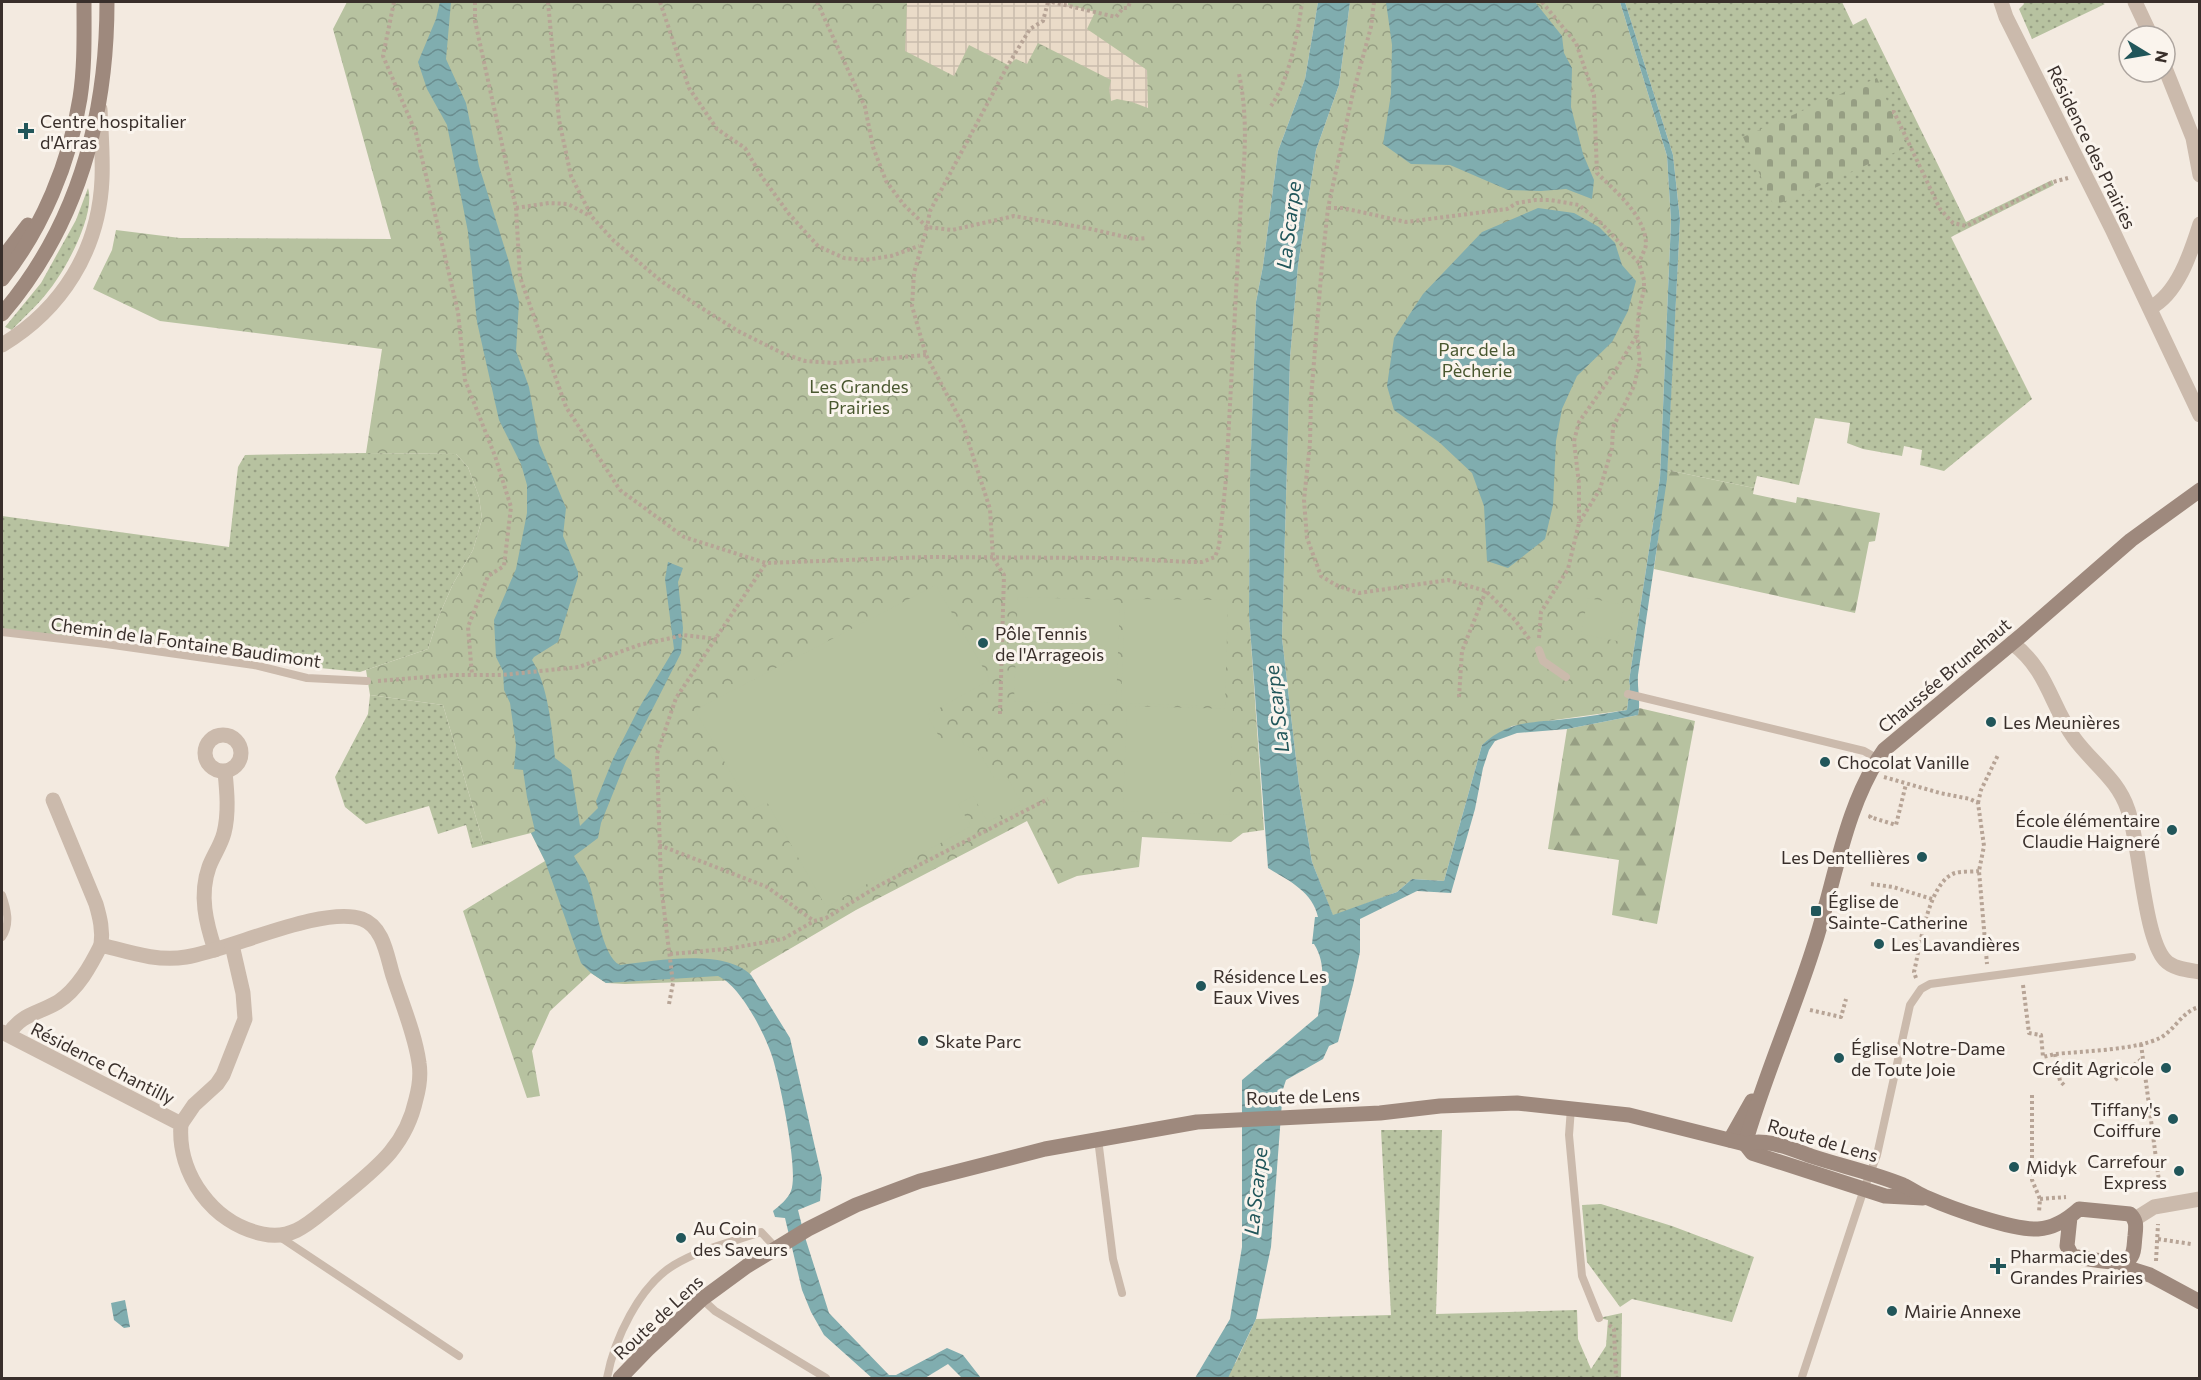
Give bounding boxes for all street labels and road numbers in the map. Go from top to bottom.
street label: Résidence des Prairies [2043,62,2141,232]
street label: Chemin de la Fontaine Baudimont [49,612,323,672]
street label: Chaussée Brunehaut [1873,613,2015,737]
street label: Résidence Chantilly [27,1017,179,1109]
street label: Route de Lens [1246,1083,1360,1109]
street label: Route de Lens [1765,1114,1881,1166]
street label: Route de Lens [609,1270,707,1364]

